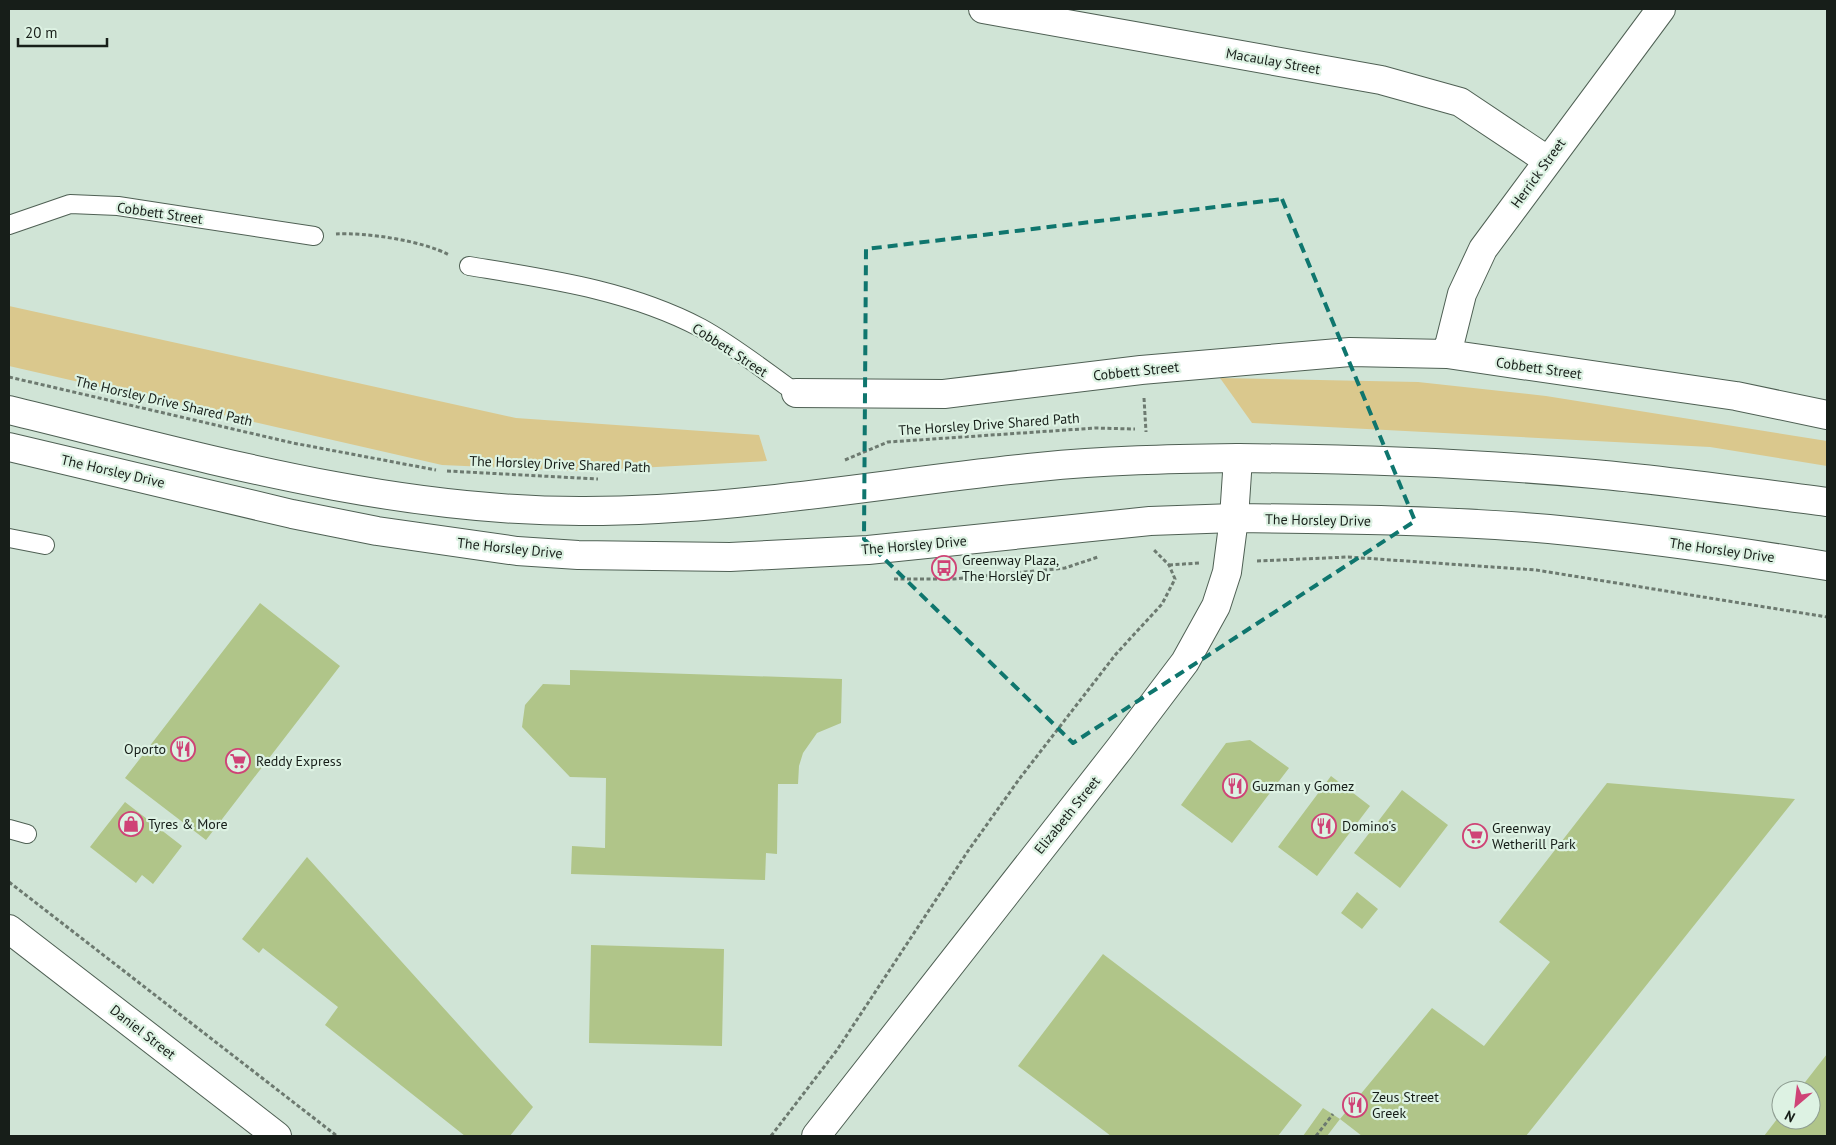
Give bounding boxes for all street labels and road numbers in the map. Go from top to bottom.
street label: Macaulay Street [1224,44,1322,78]
street label: Herrick Street [1507,134,1569,211]
street label: Cobbett Street [116,198,204,228]
street label: Cobbett Street [689,319,771,381]
street label: Cobbett Street [1495,353,1583,383]
street label: Cobbett Street [1092,358,1180,384]
street label: The Horsley Drive Shared Path [74,372,254,430]
street label: The Horsley Drive Shared Path [898,409,1080,439]
street label: The Horsley Drive [59,450,167,492]
street label: The Horsley Drive Shared Path [469,452,651,476]
street label: The Horsley Drive [1265,510,1371,530]
street label: The Horsley Drive [860,531,968,559]
street label: The Horsley Drive [456,534,564,562]
street label: The Horsley Drive [1668,534,1776,566]
street label: Elizabeth Street [1030,772,1104,858]
street label: Daniel Street [107,1001,180,1063]

